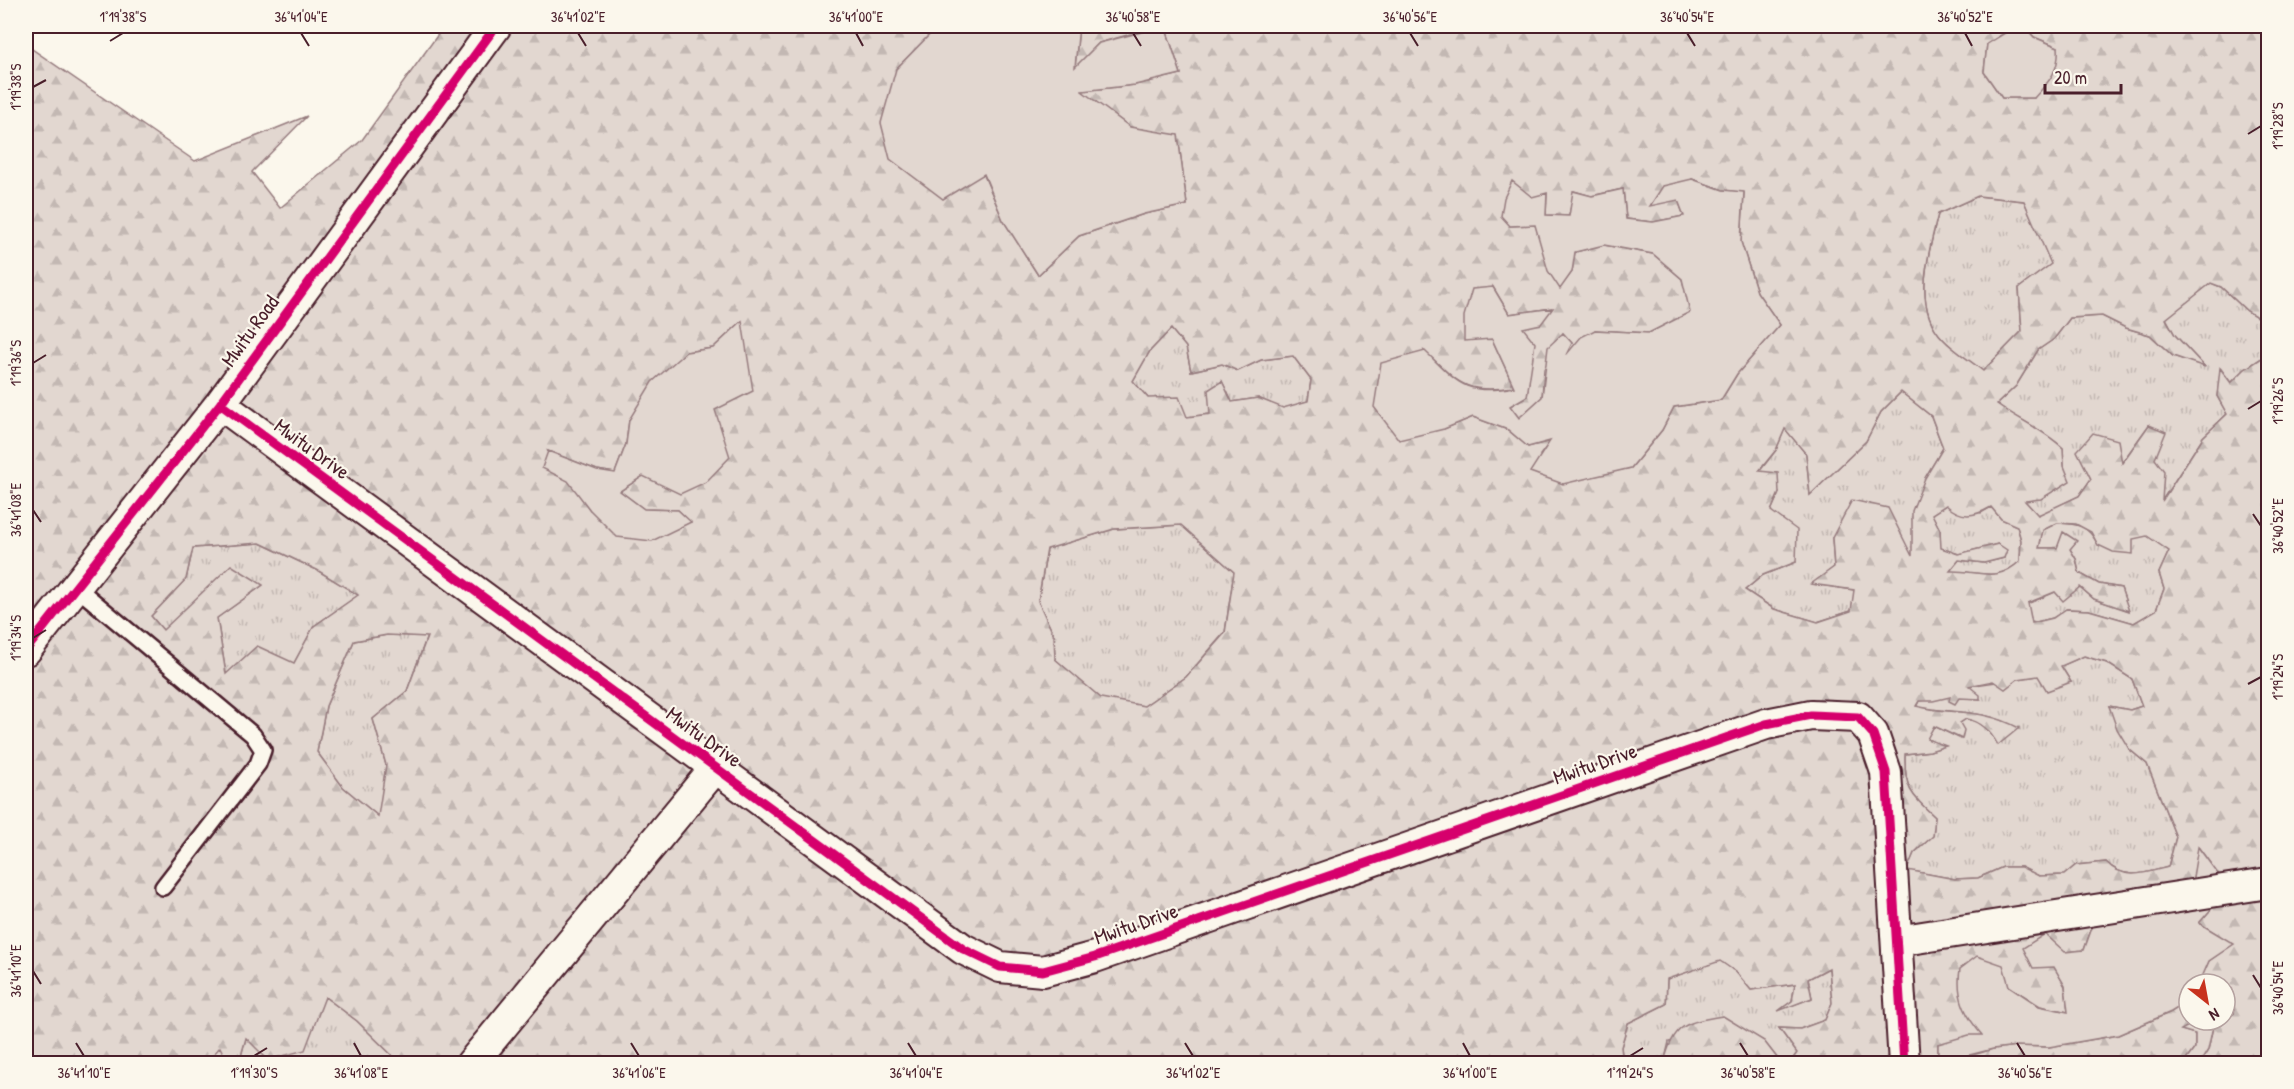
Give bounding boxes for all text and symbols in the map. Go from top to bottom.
text: 1°19'38"S [100,6,147,27]
text: 36°41'04"E [274,6,328,27]
text: 36°41'02"E [551,6,606,27]
text: 36°41'00"E [829,6,884,27]
text: 36°40'58"E [1105,6,1161,27]
text: 36°40'56"E [1383,6,1438,27]
text: 36°40'54"E [1660,6,1714,27]
text: 36°40'52"E [1937,6,1993,27]
scale bar [2045,57,2122,95]
text: 1°19'38"S [5,63,26,110]
text: 20 m [2054,65,2087,90]
text: 1°19'28"S [2267,102,2288,150]
street label: Mwitu Road [214,289,285,372]
text: 1°19'36"S [5,340,26,386]
text: 1°19'26"S [2267,378,2288,424]
street label: Mwitu Drive [269,411,356,486]
text: 36°41'08"E [5,483,26,537]
text: 36°40'52"E [2267,498,2288,554]
text: 1°19'34"S [5,615,26,661]
text: 1°19'24"S [2267,654,2288,700]
street label: Mwitu Drive [661,699,748,774]
street label: Mwitu Drive [1549,736,1641,791]
street label: Mwitu Drive [1090,896,1182,951]
text: 36°41'10"E [5,944,26,998]
text: 36°40'54"E [2267,961,2288,1015]
north arrow [2177,972,2237,1032]
text: N [2205,1003,2224,1027]
text: 36°41'10"E [57,1062,111,1083]
text: 1°19'30"S [230,1062,278,1083]
text: 36°41'08"E [334,1062,388,1083]
text: 36°41'06"E [612,1062,666,1083]
text: 36°41'04"E [889,1062,943,1083]
text: 36°41'02"E [1166,1062,1221,1083]
text: 36°41'00"E [1443,1062,1498,1083]
text: 1°19'24"S [1607,1062,1653,1083]
text: 36°40'58"E [1720,1062,1776,1083]
text: 36°40'56"E [1998,1062,2053,1083]

